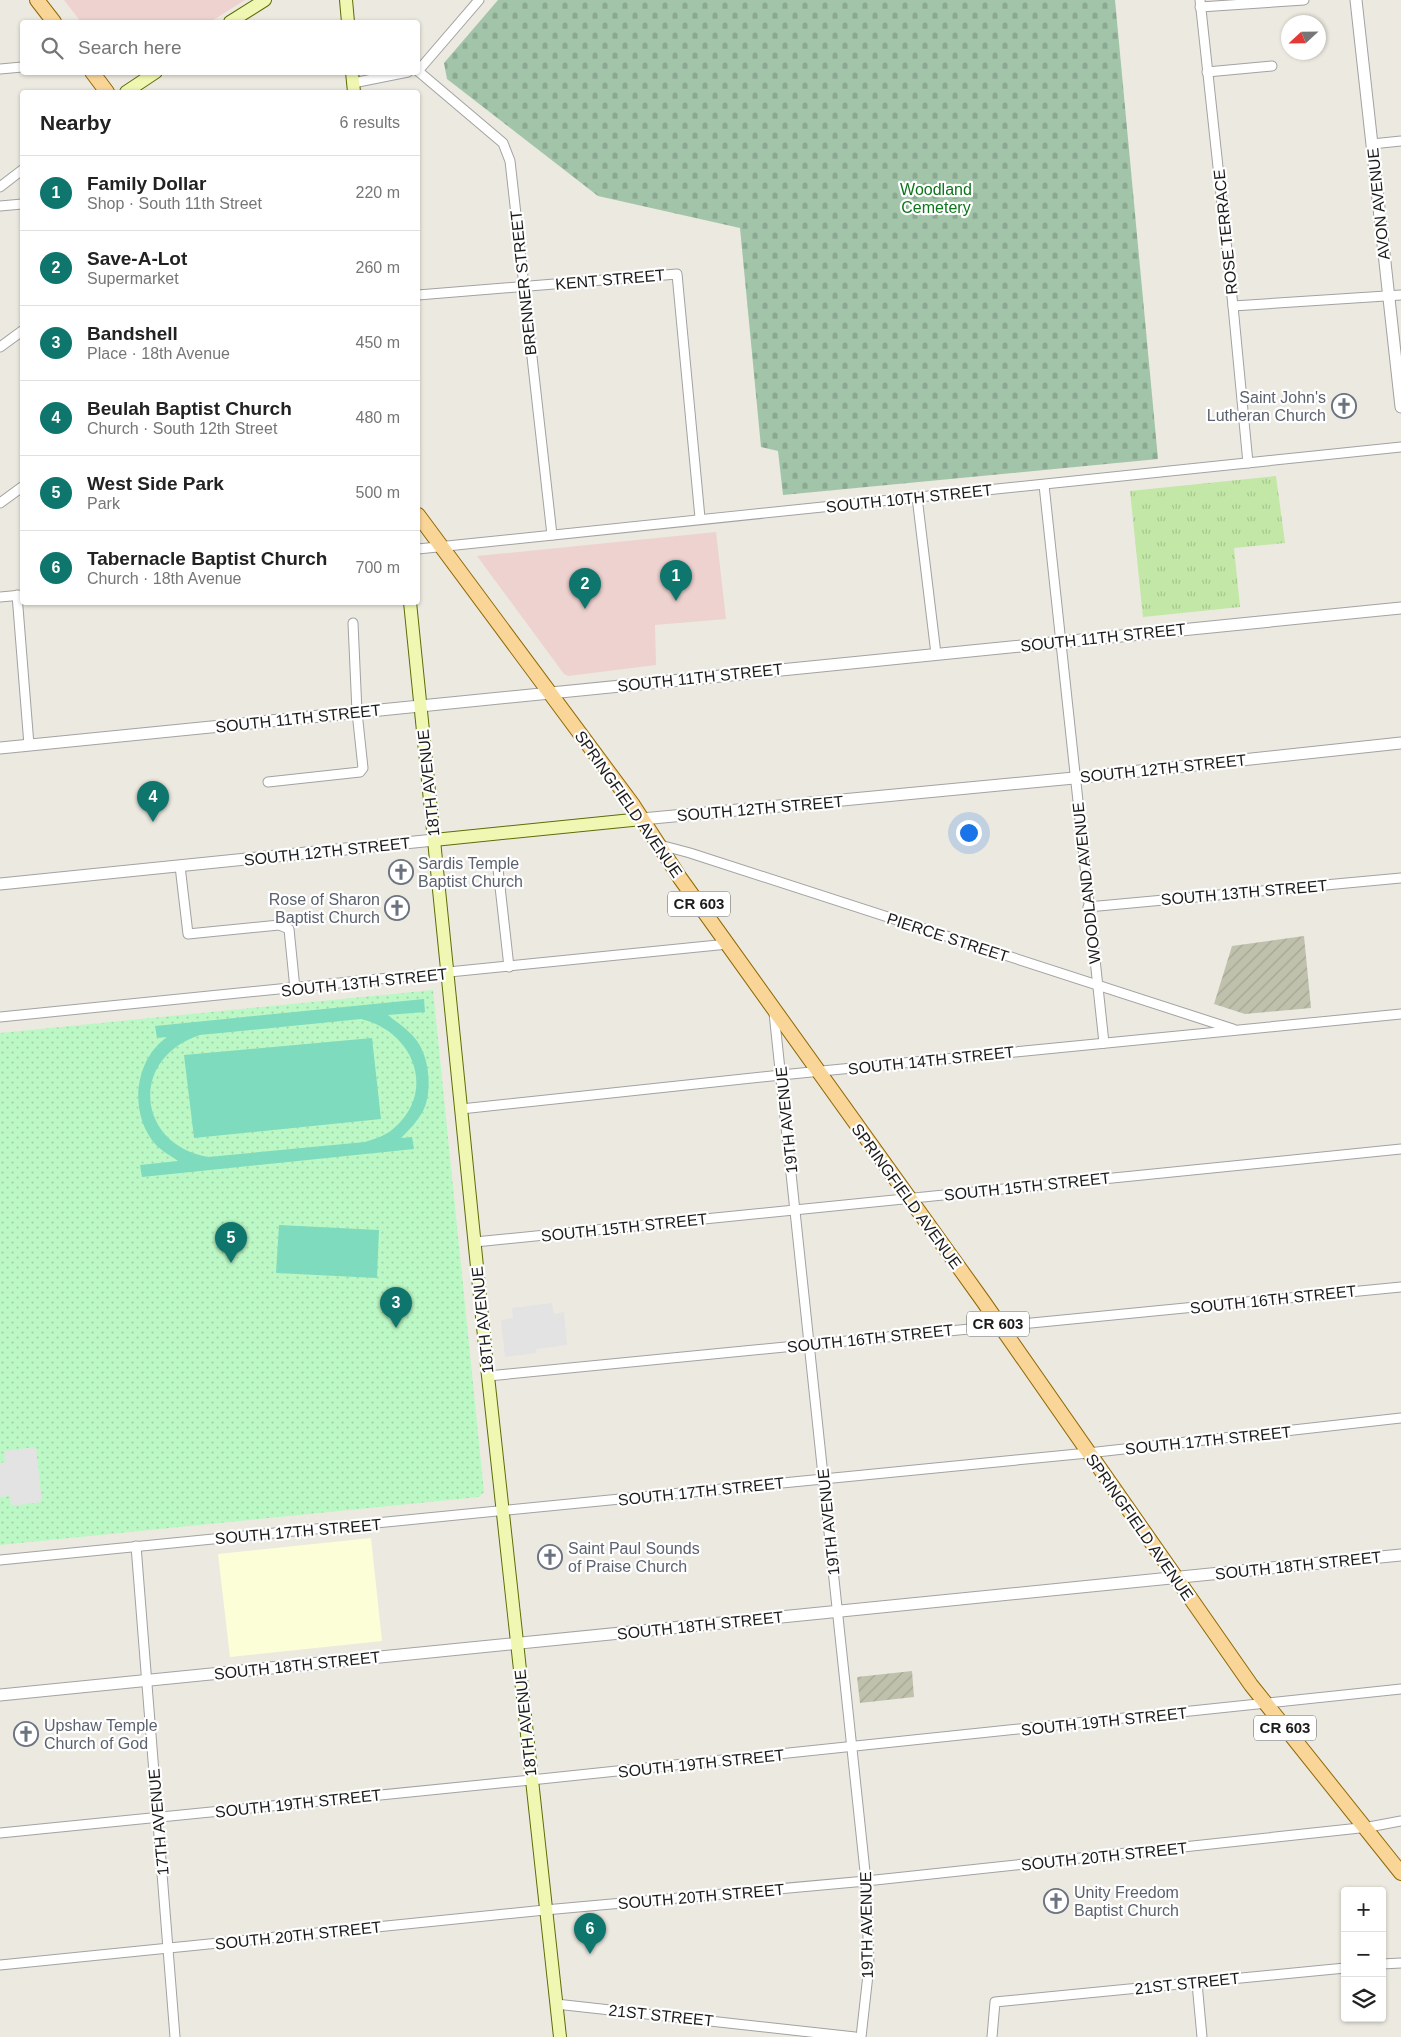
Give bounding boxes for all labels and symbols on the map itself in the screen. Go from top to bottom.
north arrow [1281,15,1326,60]
street label: AVON AVENUE [1364,147,1393,261]
street label: ROSE TERRACE [1210,168,1241,295]
park label: Woodland Cemetery [900,181,972,216]
street label: BRENNER STREET [507,209,540,356]
street label: KENT STREET [555,266,666,293]
place label: Saint John's Lutheran Church [1207,389,1326,424]
church icon: Saint John's Lutheran Church [1331,393,1357,419]
street label: SOUTH 10TH STREET [825,481,993,516]
pin: 1 [660,560,692,601]
pin: 2 [569,568,601,609]
street label: SOUTH 11TH STREET [1020,620,1187,655]
street label: SOUTH 11TH STREET [617,660,784,695]
street label: SOUTH 11TH STREET [215,701,382,736]
street label: SPRINGFIELD AVENUE [571,728,686,881]
street label: 18TH AVENUE [414,729,443,837]
street label: SOUTH 12TH STREET [1079,751,1247,786]
pin: 4 [137,781,169,822]
street label: SOUTH 12TH STREET [676,793,844,824]
street label: WOODLAND AVENUE [1070,801,1103,965]
your location [956,820,982,846]
street label: SOUTH 12TH STREET [243,834,411,869]
place label: Sardis Temple Baptist Church [418,855,523,890]
church icon: Sardis Temple Baptist Church [388,859,414,885]
street label: SOUTH 13TH STREET [1160,877,1328,908]
place label: Rose of Sharon Baptist Church [269,891,380,926]
road number: CR 603 [668,892,730,916]
church icon: Rose of Sharon Baptist Church [384,895,410,921]
street label: PIERCE STREET [885,910,1011,965]
street label: SOUTH 13TH STREET [280,965,448,1000]
street label: SOUTH 14TH STREET [847,1043,1015,1078]
street label: 19TH AVENUE [772,1066,801,1174]
street label: SPRINGFIELD AVENUE [848,1121,965,1272]
street label: SOUTH 15TH STREET [943,1169,1111,1204]
street label: SOUTH 15TH STREET [540,1210,708,1245]
pin: 5 [215,1222,247,1263]
street label: 18TH AVENUE [468,1266,497,1374]
street label: SOUTH 16TH STREET [1189,1282,1357,1317]
pin: 3 [380,1287,412,1328]
road number: CR 603 [967,1312,1029,1336]
street label: SOUTH 16TH STREET [786,1321,954,1356]
street label: SOUTH 17TH STREET [1124,1423,1292,1458]
street label: SPRINGFIELD AVENUE [1082,1451,1197,1604]
street label: 19TH AVENUE [814,1468,843,1576]
street label: SOUTH 17TH STREET [617,1474,785,1509]
street label: SOUTH 17TH STREET [214,1516,382,1547]
place label: Saint Paul Sounds of Praise Church [568,1540,700,1575]
church icon: Saint Paul Sounds of Praise Church [537,1544,563,1570]
street label: SOUTH 18TH STREET [1214,1548,1382,1583]
street label: SOUTH 18TH STREET [616,1608,784,1643]
street label: SOUTH 18TH STREET [213,1648,381,1683]
street label: 18TH AVENUE [511,1669,540,1777]
street label: SOUTH 19TH STREET [1020,1704,1188,1739]
road number: CR 603 [1254,1716,1316,1740]
place label: Upshaw Temple Church of God [44,1717,158,1752]
church icon: Upshaw Temple Church of God [13,1721,39,1747]
street label: SOUTH 19TH STREET [617,1746,785,1781]
street label: 17TH AVENUE [145,1768,172,1876]
street label: SOUTH 19TH STREET [214,1786,382,1821]
street label: SOUTH 20TH STREET [1020,1839,1188,1874]
street label: 19TH AVENUE [857,1871,876,1979]
street label: SOUTH 20TH STREET [617,1881,785,1912]
place label: Unity Freedom Baptist Church [1074,1884,1179,1919]
church icon: Unity Freedom Baptist Church [1043,1888,1069,1914]
pin: 6 [574,1913,606,1954]
street label: SOUTH 20TH STREET [214,1918,382,1953]
street label: 21ST STREET [1134,1970,1241,1997]
street label: 21ST STREET [608,2002,715,2029]

